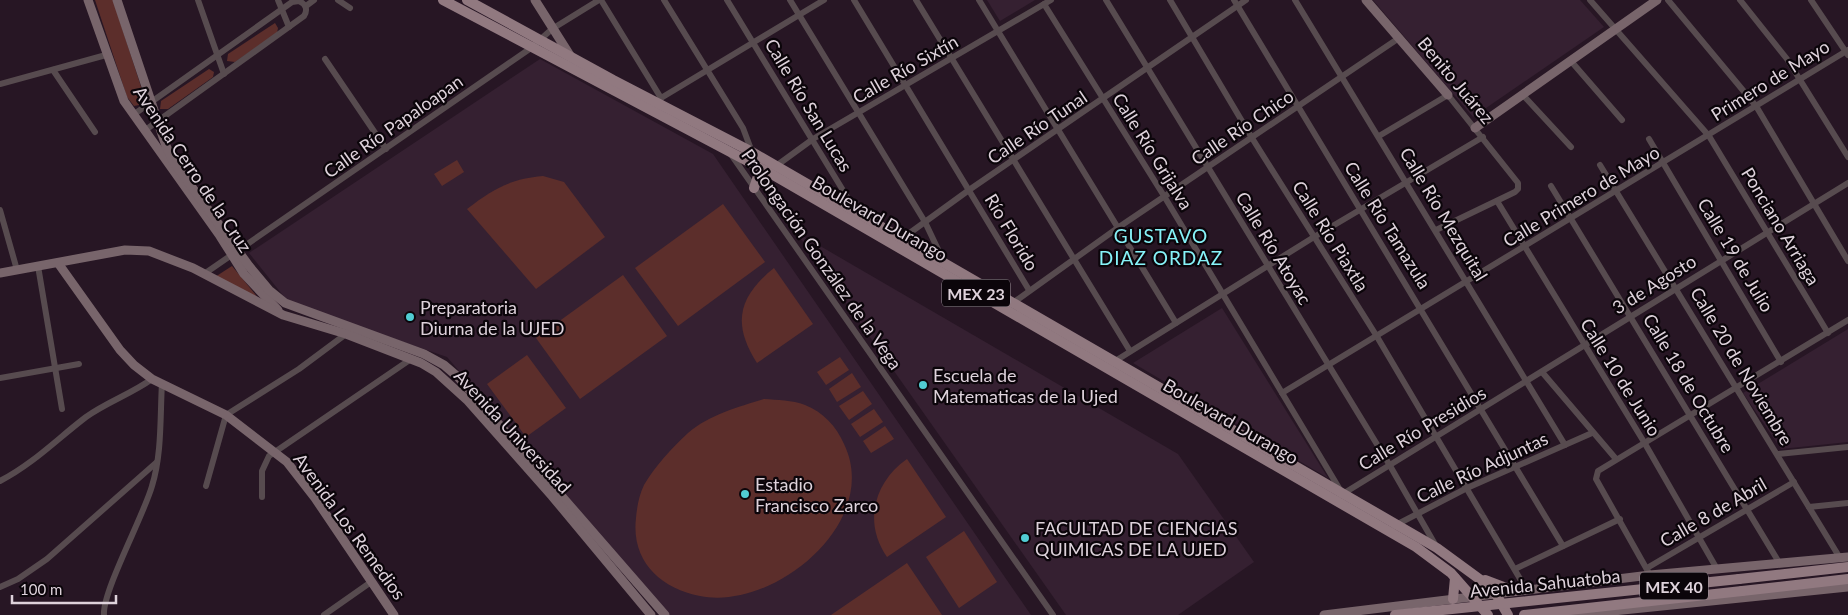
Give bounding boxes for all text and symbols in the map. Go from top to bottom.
street label: Calle Río Sixtín [848,30,962,108]
street label: Benito Juárez [1413,32,1499,128]
street label: Calle Río San Lucas [761,35,857,176]
street label: Primero de Mayo [1707,35,1833,125]
street label: Calle Río Papaloapan [319,70,467,182]
street label: Avenida Cerro de la Cruz [129,82,257,256]
street label: Calle Río Chico [1187,85,1297,169]
street label: Calle Río Tunal [983,86,1091,168]
street label: Calle Río Grijalva [1108,89,1198,213]
street label: Calle Primero de Mayo [1499,140,1663,252]
street label: Calle Río Mezquital [1395,143,1493,285]
street label: Prolongación González de la Vega [737,144,907,374]
street label: Calle Río Tamazula [1340,157,1436,293]
street label: Ponciano Arriaga [1737,163,1825,289]
street label: Boulevard Durango [808,170,952,266]
street label: Calle Río Piaxtla [1288,177,1374,295]
street label: Calle Río Atoyac [1232,188,1317,309]
street label: Río Florido [980,190,1044,274]
street label: Calle 19 de Julio [1693,194,1779,316]
district label: GUSTAVO DIAZ ORDAZ [1099,224,1223,269]
street label: 3 de Agosto [1608,250,1700,318]
road number: MEX 23 [942,280,1010,306]
street label: Calle 20 de Noviembre [1686,283,1798,449]
place label: Preparatoria Diurna de la UJED [420,296,564,339]
street label: Calle 18 de Octubre [1639,309,1739,457]
marker: Preparatoria Diurna de la UJED [404,311,416,323]
street label: Calle 10 de Junio [1576,314,1666,440]
street label: Avenida Universidad [450,364,576,498]
place label: Escuela de Matematicas de la Ujed [933,364,1118,407]
street label: Boulevard Durango [1159,373,1303,469]
marker: Escuela de Matematicas de la Ujed [917,379,929,391]
street label: Calle Río Presidios [1354,381,1490,475]
street label: Calle Río Adjuntas [1413,427,1552,507]
street label: Avenida Los Remedios [289,448,411,604]
place label: Estadio Francisco Zarco [755,473,878,516]
street label: Calle 8 de Abril [1656,473,1770,551]
marker: Estadio Francisco Zarco [739,488,751,500]
place label: FACULTAD DE CIENCIAS QUIMICAS DE LA UJED [1035,517,1238,560]
marker: FACULTAD DE CIENCIAS QUIMICAS DE LA UJED [1019,532,1031,544]
street label: Avenida Sahuatoba [1469,564,1621,602]
scale bar [12,572,116,604]
road number: MEX 40 [1640,572,1708,600]
text: 100 m [20,580,62,598]

